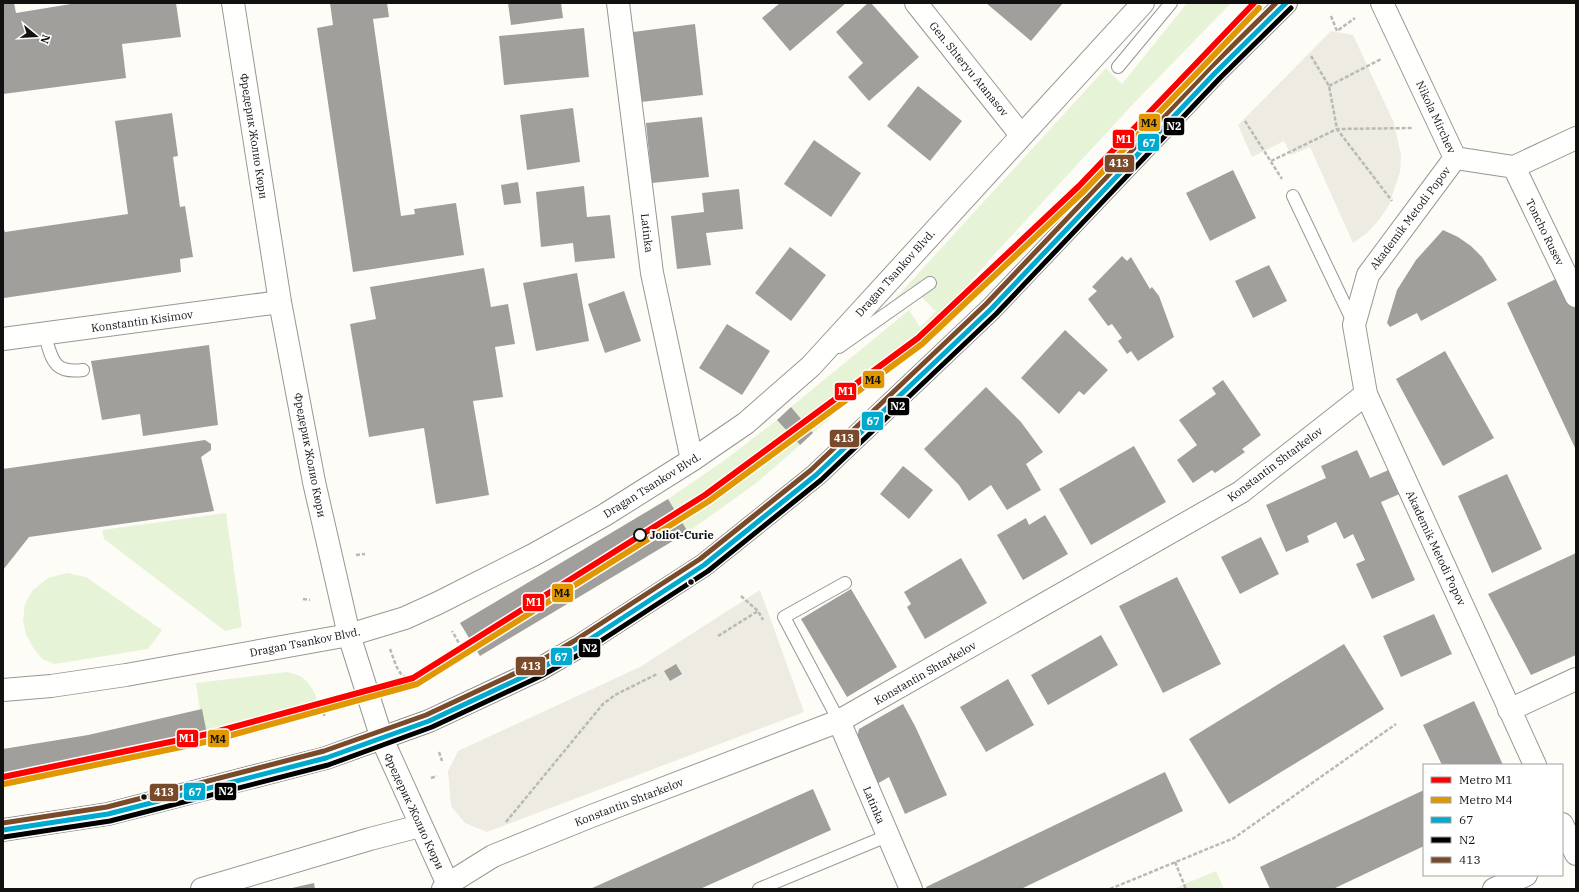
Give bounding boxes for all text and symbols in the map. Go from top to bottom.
north arrow [16,16,56,56]
street label: Gen. Shteryu Atanasov [927,19,1012,119]
text: N [37,33,54,46]
street label: Фредерик Жолио Кюри [237,72,271,200]
street label: Nikola Mirchev [1413,78,1459,156]
line badge: M4 [1138,113,1161,132]
text: M4 [1141,116,1158,130]
line badge: N2 [1163,117,1185,136]
text: N2 [1166,119,1182,133]
line badge: M1 [1112,129,1135,149]
text: M1 [1116,132,1133,146]
line badge: 67 [1137,133,1160,152]
text: 67 [1142,136,1156,150]
line badge: 413 [1104,154,1135,173]
text: 413 [1109,156,1129,170]
street label: Akademik Metodi Popov [1367,164,1453,272]
street label: Toncho Rusev [1523,196,1567,268]
street label: Latinka [638,213,656,253]
street label: Dragan Tsankov Blvd. [852,227,938,319]
street label: Konstantin Kisimov [90,307,194,335]
line badge: M4 [862,370,885,389]
text: M4 [865,373,882,387]
line badge: M1 [834,382,857,401]
text: M1 [838,384,855,398]
street label: Фредерик Жолио Кюри [291,391,329,519]
line badge: N2 [887,397,910,416]
text: N2 [890,399,906,413]
line badge: 67 [861,411,884,431]
text: 67 [866,414,880,428]
street label: Konstantin Shtarkelov [1225,424,1325,504]
line badge: 413 [829,429,860,448]
text: 413 [834,431,854,445]
street label: Dragan Tsankov Blvd. [601,449,703,521]
street label: Akademik Metodi Popov [1403,488,1469,608]
marker: Joliot-Curie [633,528,647,542]
place label: Joliot-Curie [650,528,714,542]
unlabelled marker [686,577,696,587]
line badge: M4 [551,583,574,603]
text: M4 [554,586,571,600]
line badge: M1 [522,593,545,612]
text: M1 [526,595,543,609]
street label: Dragan Tsankov Blvd. [249,624,362,660]
line badge: N2 [578,638,601,658]
street label: Konstantin Shtarkelov [872,638,979,708]
text: N2 [582,641,598,655]
line badge: 67 [550,647,573,666]
text: 67 [554,650,568,664]
line badge: 413 [515,656,546,676]
text: 413 [521,659,541,673]
line badge: M1 [176,729,199,748]
line badge: M4 [207,729,230,748]
text: M1 [179,731,196,745]
text: M4 [210,732,227,746]
street label: Фредерик Жолио Кюри [381,750,447,872]
legend [1423,764,1563,876]
text: Metro M1 [1459,772,1513,787]
street label: Konstantin Shtarkelov [573,775,685,829]
line badge: 67 [183,782,206,801]
line badge: N2 [214,782,237,801]
line badge: 413 [149,783,179,802]
text: N2 [218,784,234,798]
street label: Latinka [860,784,888,826]
text: 413 [154,785,174,799]
text: 67 [188,785,202,799]
unlabelled marker [139,792,149,802]
text: Metro M4 [1459,792,1513,807]
text: 67 [1459,812,1473,827]
text: N2 [1459,832,1476,847]
text: 413 [1459,852,1481,867]

